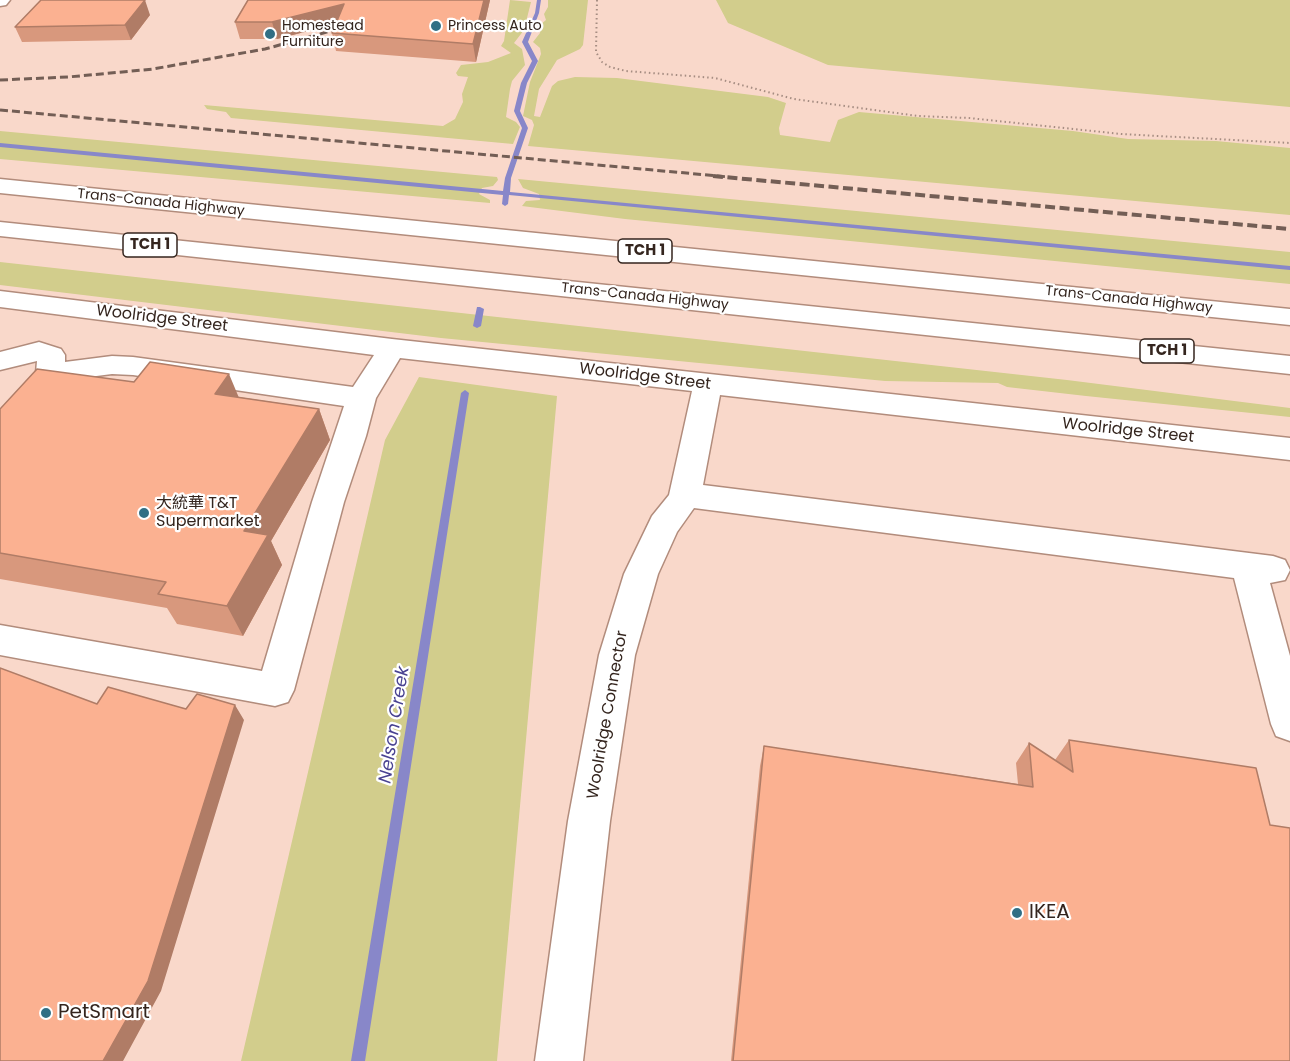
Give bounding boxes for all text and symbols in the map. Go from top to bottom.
place label: Homestead Furniture [282,18,364,50]
place label: Princess Auto [448,18,542,34]
marker: Princess Auto [429,19,443,33]
marker: Homestead Furniture [263,27,277,41]
street label: Trans-Canada Highway [77,186,245,220]
road number: TCH 1 [123,233,177,257]
road number: TCH 1 [618,239,672,263]
street label: Trans-Canada Highway [561,280,729,314]
street label: Trans-Canada Highway [1045,283,1213,317]
street label: Woolridge Street [95,301,229,337]
road number: TCH 1 [1140,339,1194,363]
street label: Woolridge Street [578,359,712,395]
street label: Woolridge Street [1061,415,1195,447]
place label: 大統華 T&T Supermarket [156,494,260,532]
marker: 大統華 T&T Supermarket [137,506,151,520]
street label: Woolridge Connector [584,629,632,801]
water label: Nelson Creek [375,665,415,785]
place label: IKEA [1029,901,1070,925]
marker: IKEA [1010,906,1024,920]
place label: PetSmart [58,1001,150,1025]
marker: PetSmart [39,1006,53,1020]

